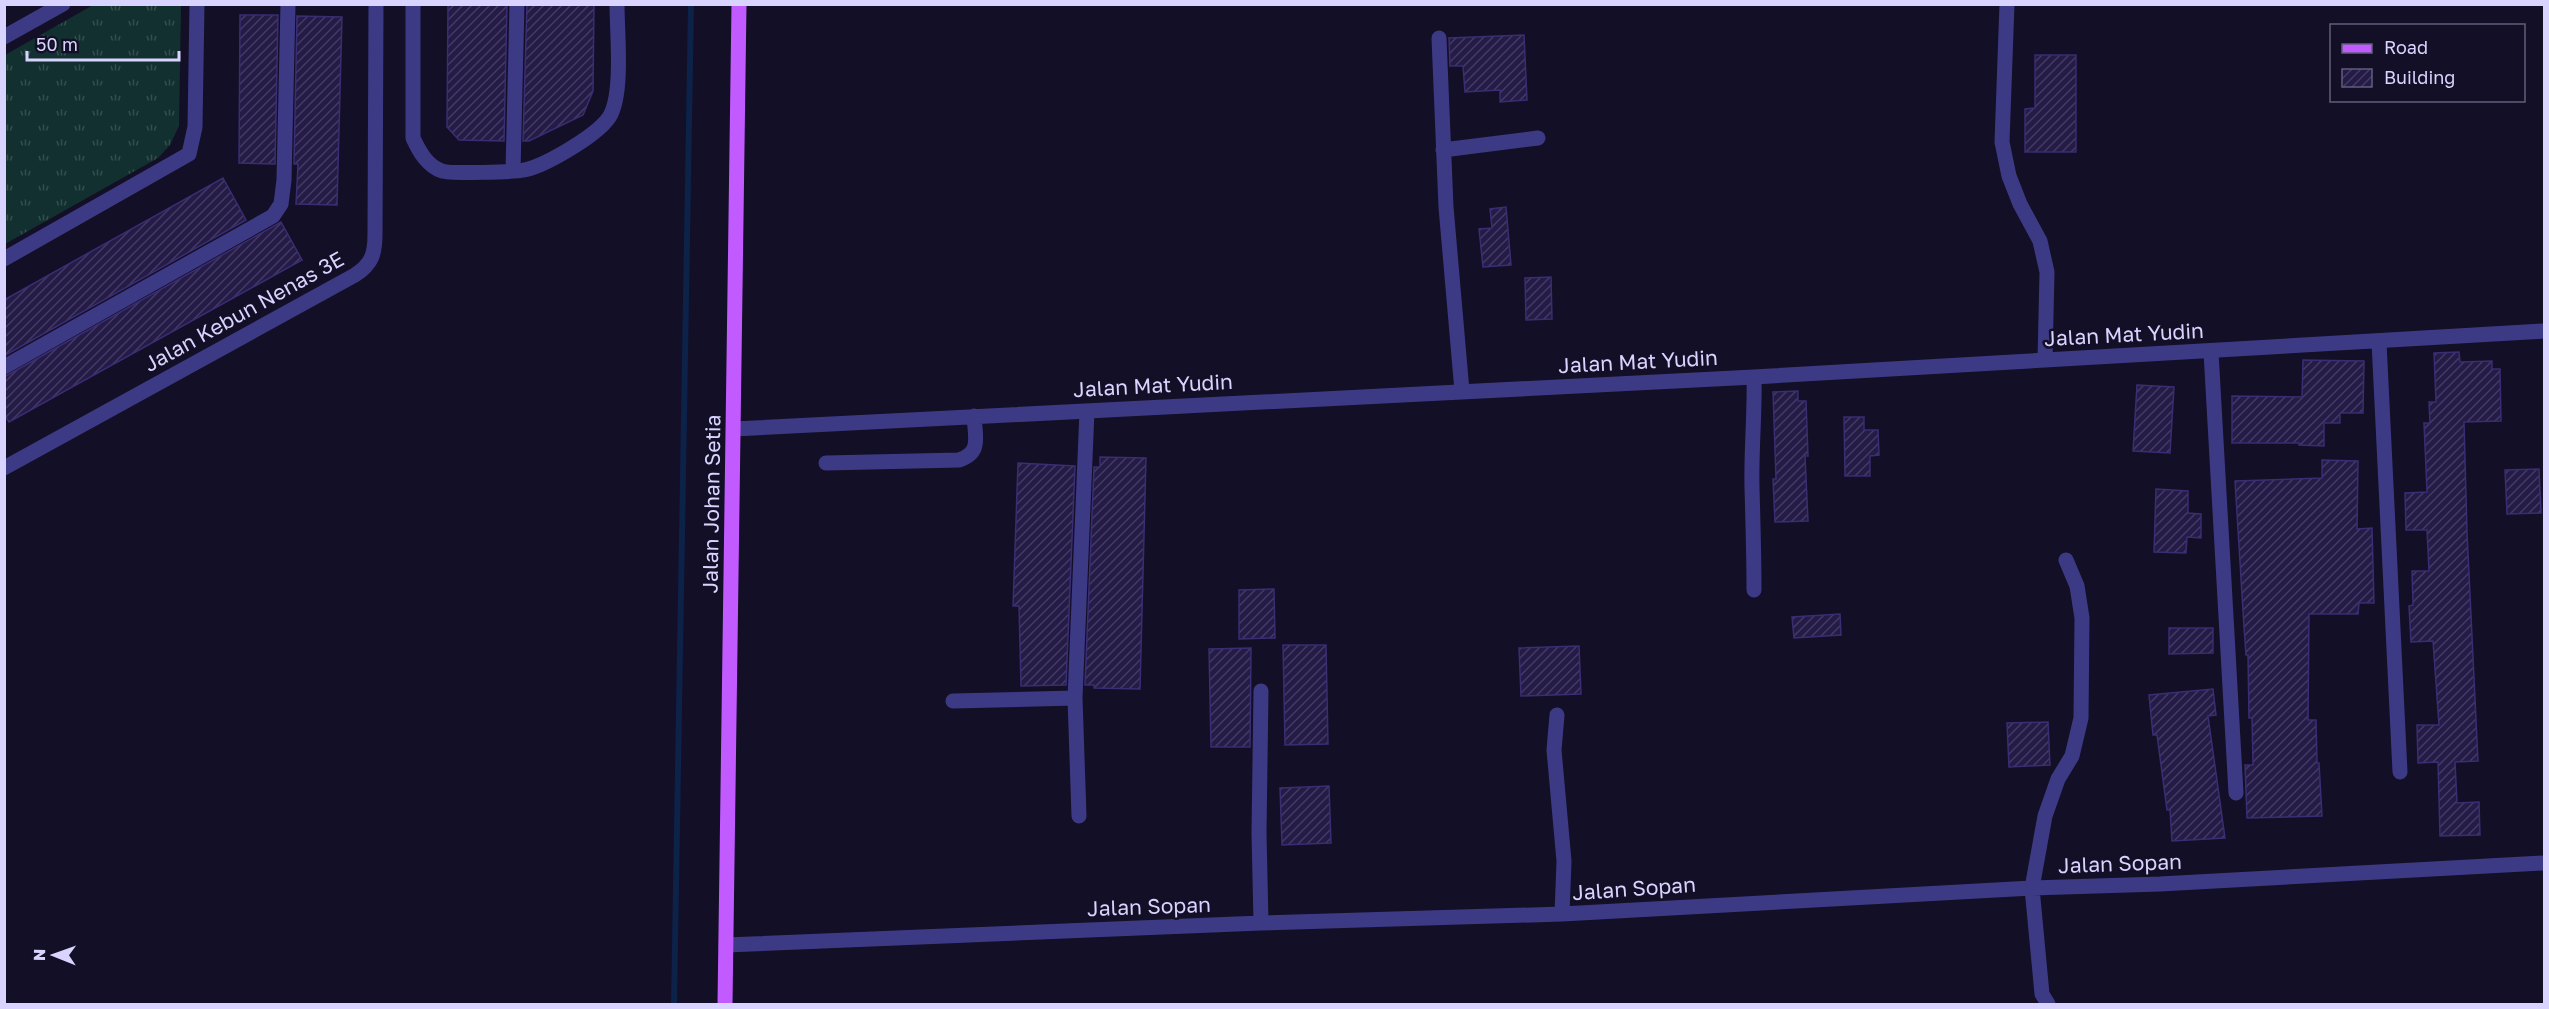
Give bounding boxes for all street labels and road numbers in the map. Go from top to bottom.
street label: Jalan Kebun Nenas 3E [139,245,348,377]
street label: Jalan Mat Yudin [2043,317,2205,351]
street label: Jalan Mat Yudin [1557,344,1719,378]
street label: Jalan Mat Yudin [1072,368,1234,402]
street label: Jalan Johan Setia [696,414,726,594]
street label: Jalan Sopan [2058,848,2182,878]
street label: Jalan Sopan [1571,871,1697,905]
street label: Jalan Sopan [1087,891,1211,921]

